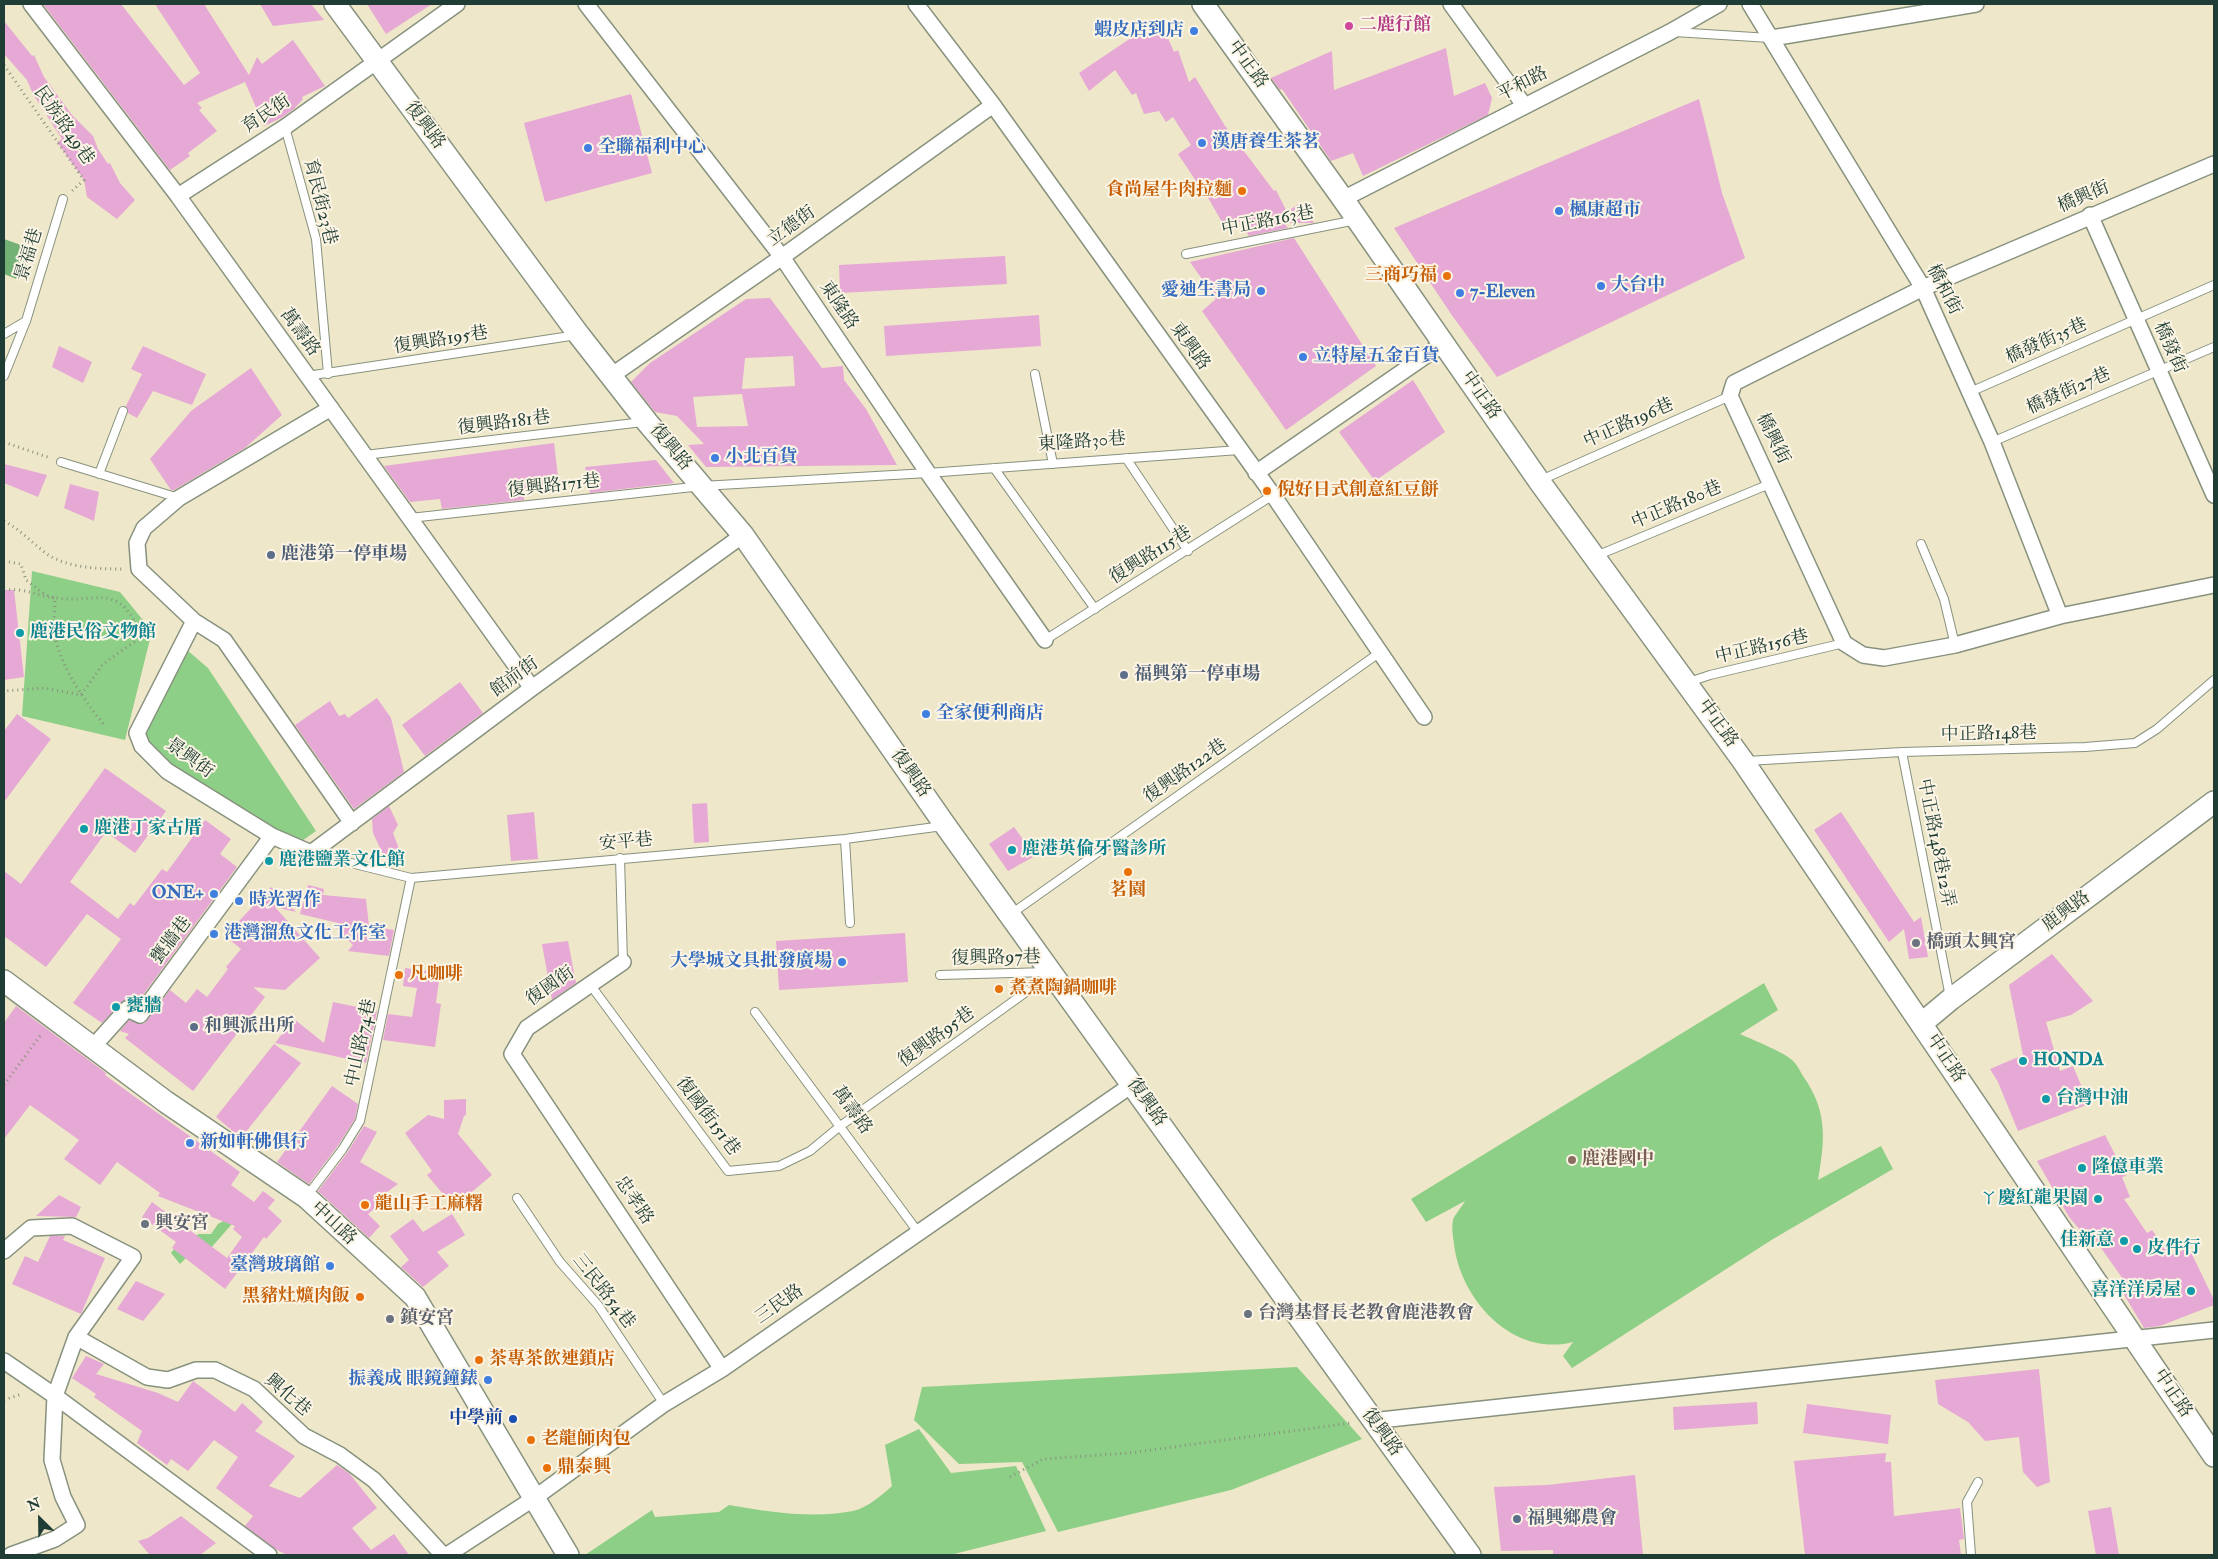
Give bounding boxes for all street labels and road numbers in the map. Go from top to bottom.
street label: 中正路 [1222,37,1272,93]
street label: 平和路 [1494,63,1552,107]
street label: 民族路49巷 [28,83,98,169]
street label: 育民街 [239,91,295,139]
street label: 復興路 [399,98,449,154]
street label: 育民街23巷 [298,157,340,247]
street label: 橋興街 [2055,178,2113,218]
street label: 立德街 [764,202,820,252]
street label: 中正路163巷 [1220,202,1316,242]
street label: 景福巷 [12,226,48,284]
street label: 橋和街 [1921,261,1965,319]
street label: 東隆路 [814,278,862,334]
street label: 萬壽路 [274,305,324,361]
street label: 橋發街35巷 [2003,314,2091,370]
street label: 東興路 [1164,319,1214,375]
street label: 橋發街 [2148,319,2190,377]
street label: 復興路195巷 [392,323,490,359]
street label: 橋發街27巷 [2024,364,2114,420]
street label: 中正路 [1456,368,1504,424]
street label: 中正路196巷 [1580,394,1678,454]
street label: 復興路181巷 [456,408,552,440]
street label: 橋興街 [1750,410,1794,468]
street label: 復興路 [644,420,696,476]
street label: 東隆路30巷 [1037,429,1127,457]
street label: 復興路171巷 [507,471,601,503]
street label: 中正路180巷 [1629,477,1725,535]
street label: 復興路115巷 [1106,522,1196,590]
street label: 中正路156巷 [1713,627,1811,669]
street label: 館前街 [487,653,543,703]
street label: 中正路 [1692,696,1742,752]
street label: 中正路148巷 [1941,723,2037,747]
street label: 景興街 [161,734,217,784]
street label: 復興路122巷 [1140,735,1232,809]
street label: 復興路 [886,746,934,802]
street label: 中正路148巷12弄 [1912,777,1958,909]
street label: 安平巷 [598,830,654,856]
street label: 鹿興路 [2039,887,2095,937]
street label: 甕牆巷 [147,913,197,969]
street label: 復興路97巷 [951,947,1041,971]
street label: 復國街 [523,963,579,1011]
street label: 中山路74巷 [342,997,382,1089]
street label: 復興路95巷 [895,1003,979,1073]
street label: 中正路 [1921,1031,1969,1087]
street label: 復國街151巷 [670,1073,744,1161]
street label: 復興路 [1122,1075,1170,1131]
street label: 萬壽路 [826,1083,876,1139]
street label: 忠孝路 [609,1173,657,1229]
street label: 中山路 [306,1198,360,1250]
street label: 三民路54巷 [567,1250,639,1334]
street label: 三民路 [752,1281,808,1329]
street label: 中正路 [2148,1366,2196,1422]
street label: 興化巷 [260,1370,314,1422]
street label: 復興路 [1356,1405,1406,1461]

